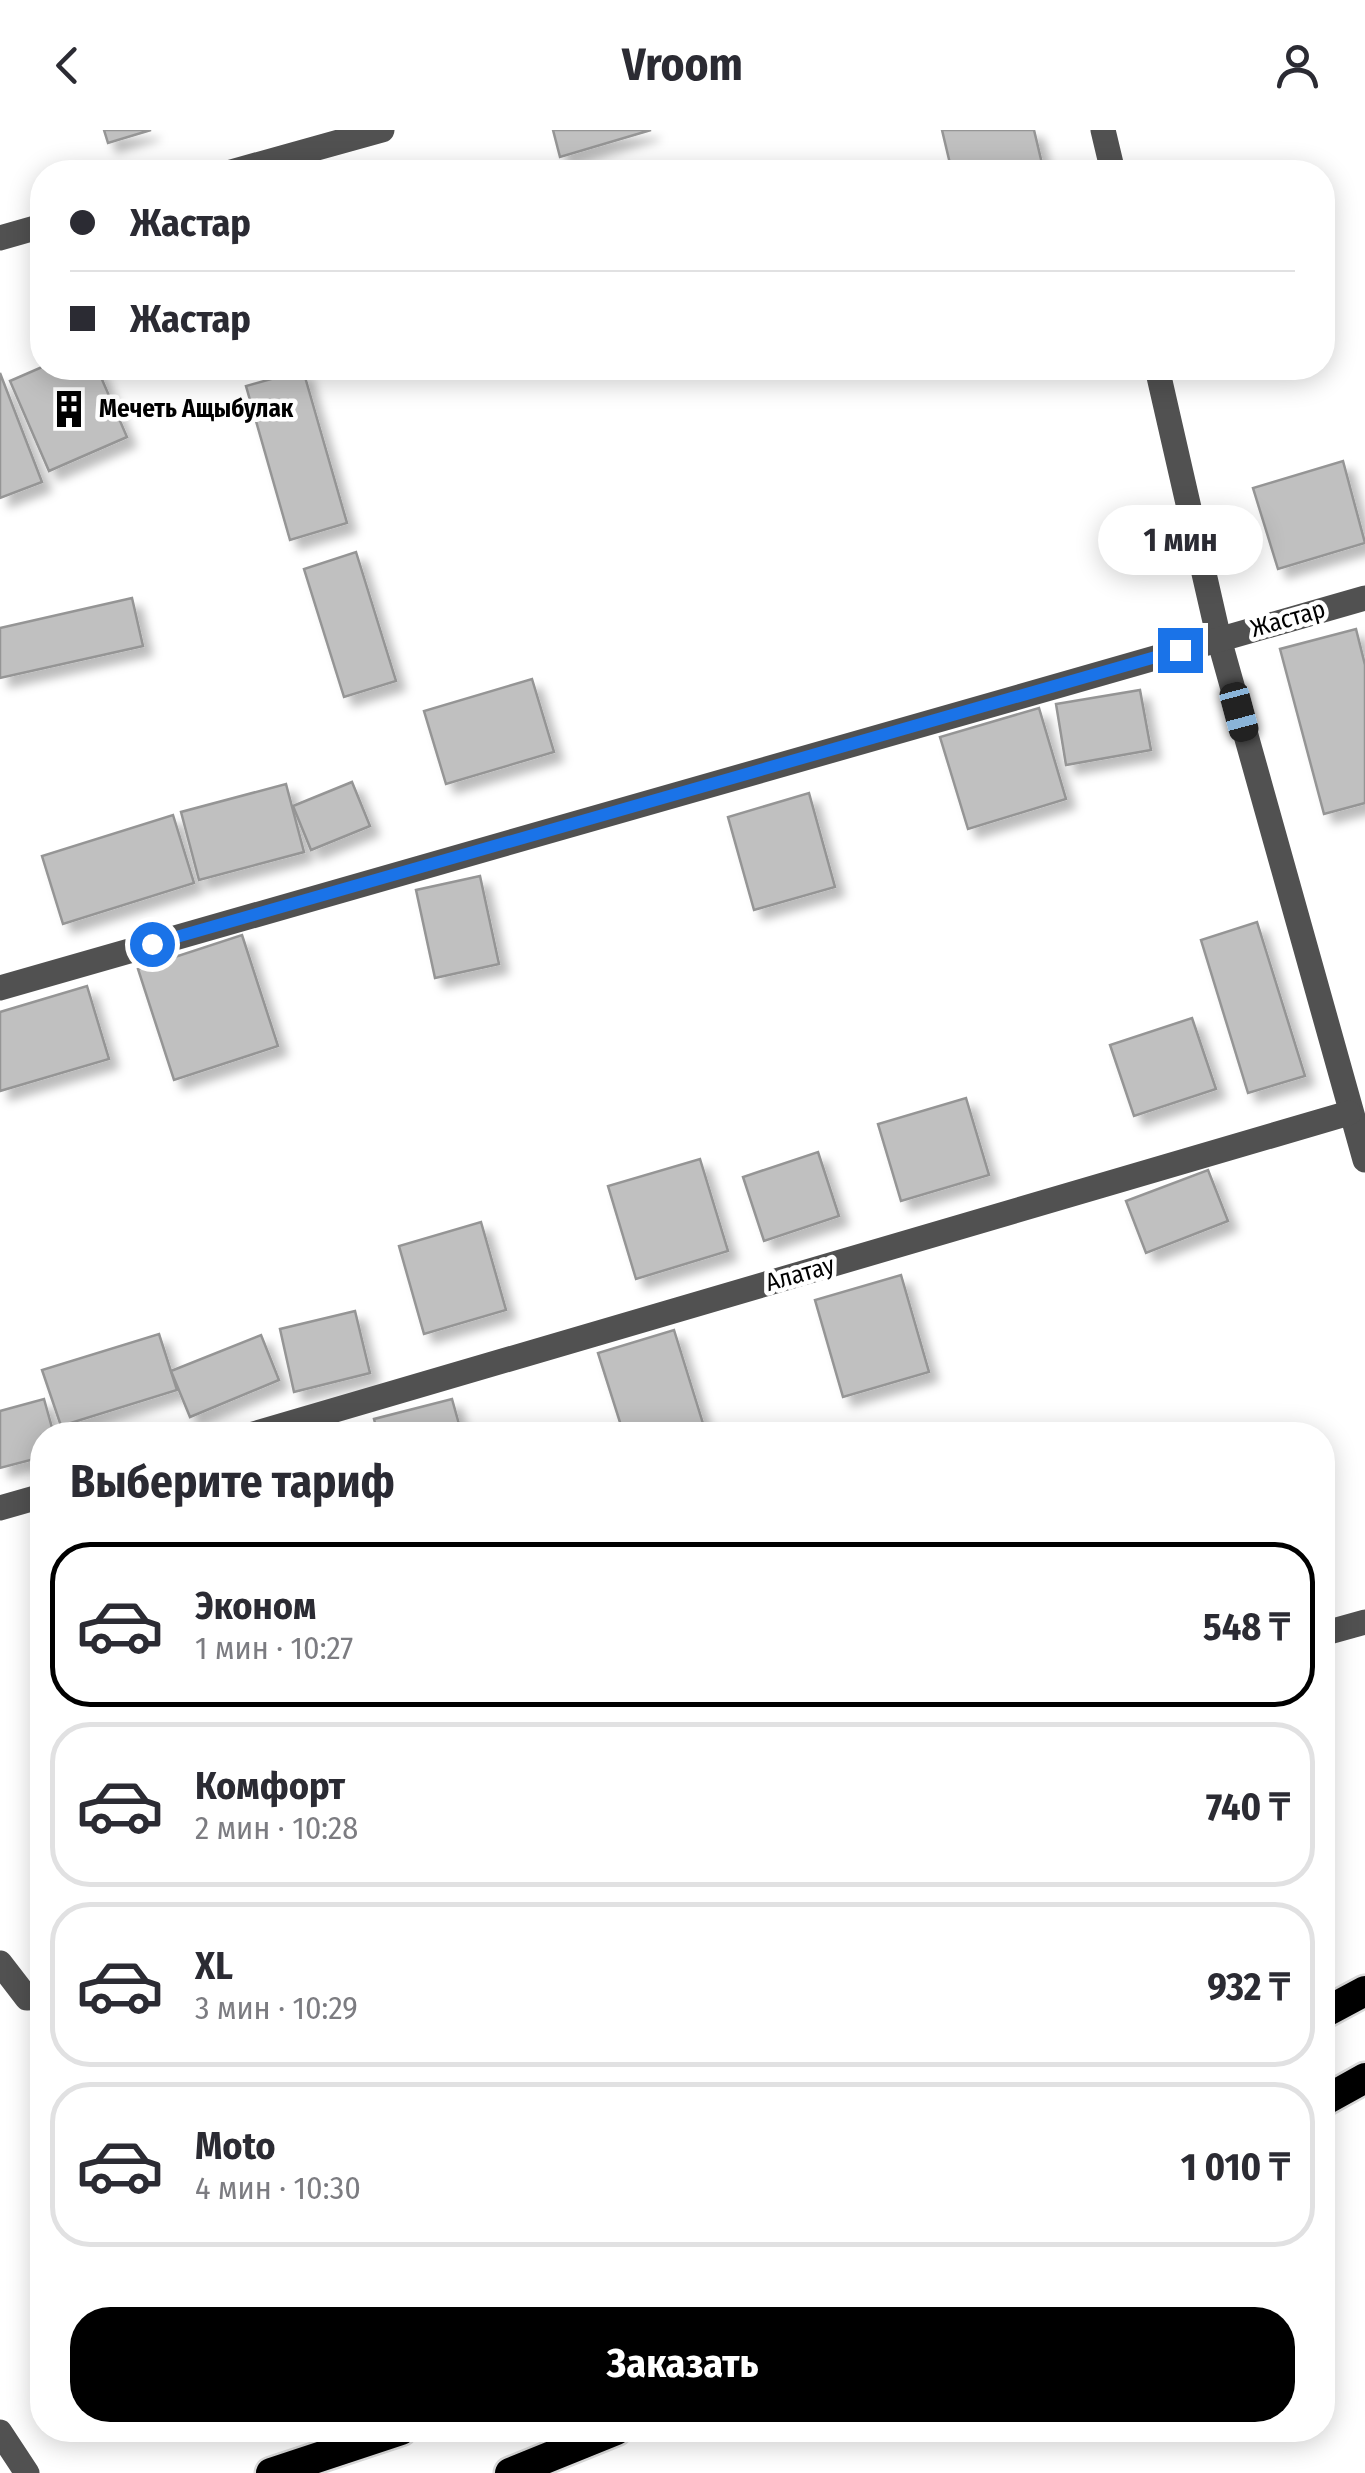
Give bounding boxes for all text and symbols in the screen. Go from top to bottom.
icon: back [40,38,95,93]
text: Vroom [622,38,743,92]
icon: person [1270,38,1325,93]
text: Жастар [130,200,251,246]
text: Жастар [130,296,251,342]
building icon: Мечеть Ащыбулак [48,388,90,430]
place label: Мечеть Ащыбулак [99,394,294,424]
callout: 1 мин [1098,505,1262,575]
text: 1 мин [1144,521,1217,559]
street label: Жастар [1247,594,1329,644]
route end [1158,628,1203,673]
car [1217,679,1261,745]
route start [130,922,175,967]
street label: Алатау [762,1250,838,1298]
text: Выберите тариф [70,1455,395,1509]
icon: car [75,1580,165,1670]
text: Эконом [195,1583,316,1629]
text: 548 ₸ [1203,1604,1290,1650]
text: 1 мин · 10:27 [195,1629,353,1667]
icon: car [75,1760,165,1850]
text: Комфорт [195,1763,345,1809]
text: 740 ₸ [1206,1784,1290,1830]
text: 2 мин · 10:28 [195,1809,358,1847]
icon: car [75,1940,165,2030]
text: XL [195,1943,233,1989]
text: 932 ₸ [1207,1964,1290,2010]
text: 3 мин · 10:29 [195,1989,358,2027]
icon: car [75,2120,165,2210]
text: Moto [195,2123,276,2169]
text: 1 010 ₸ [1181,2144,1290,2190]
text: 4 мин · 10:30 [195,2169,361,2207]
button: Заказать [70,2307,1295,2422]

